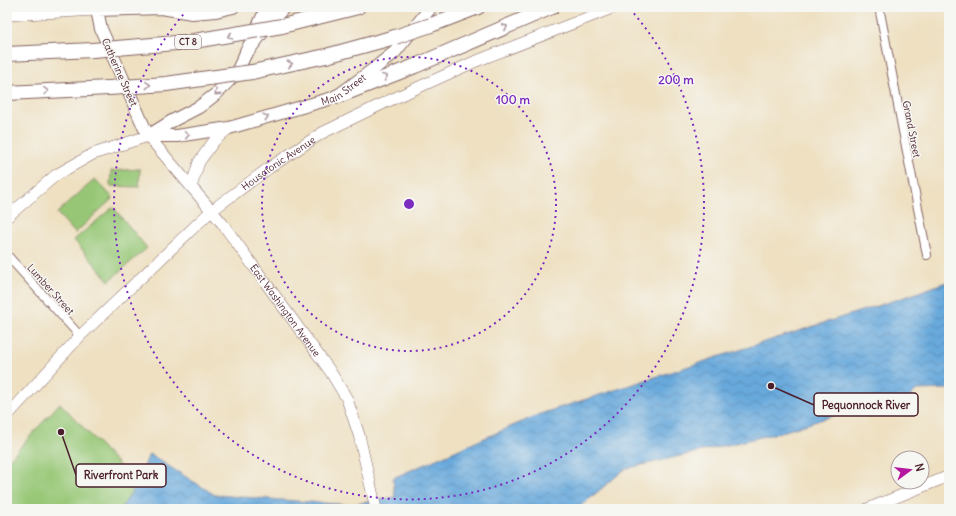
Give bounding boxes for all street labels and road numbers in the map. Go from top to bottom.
road number: CT 8 [175,35,201,49]
street label: Catherine Street [99,36,141,109]
street label: Main Street [319,71,369,108]
street label: Grand Street [900,100,924,159]
street label: Housatonic Avenue [239,133,318,193]
street label: Lumber Street [24,261,77,318]
street label: East Washington Avenue [247,262,323,359]

